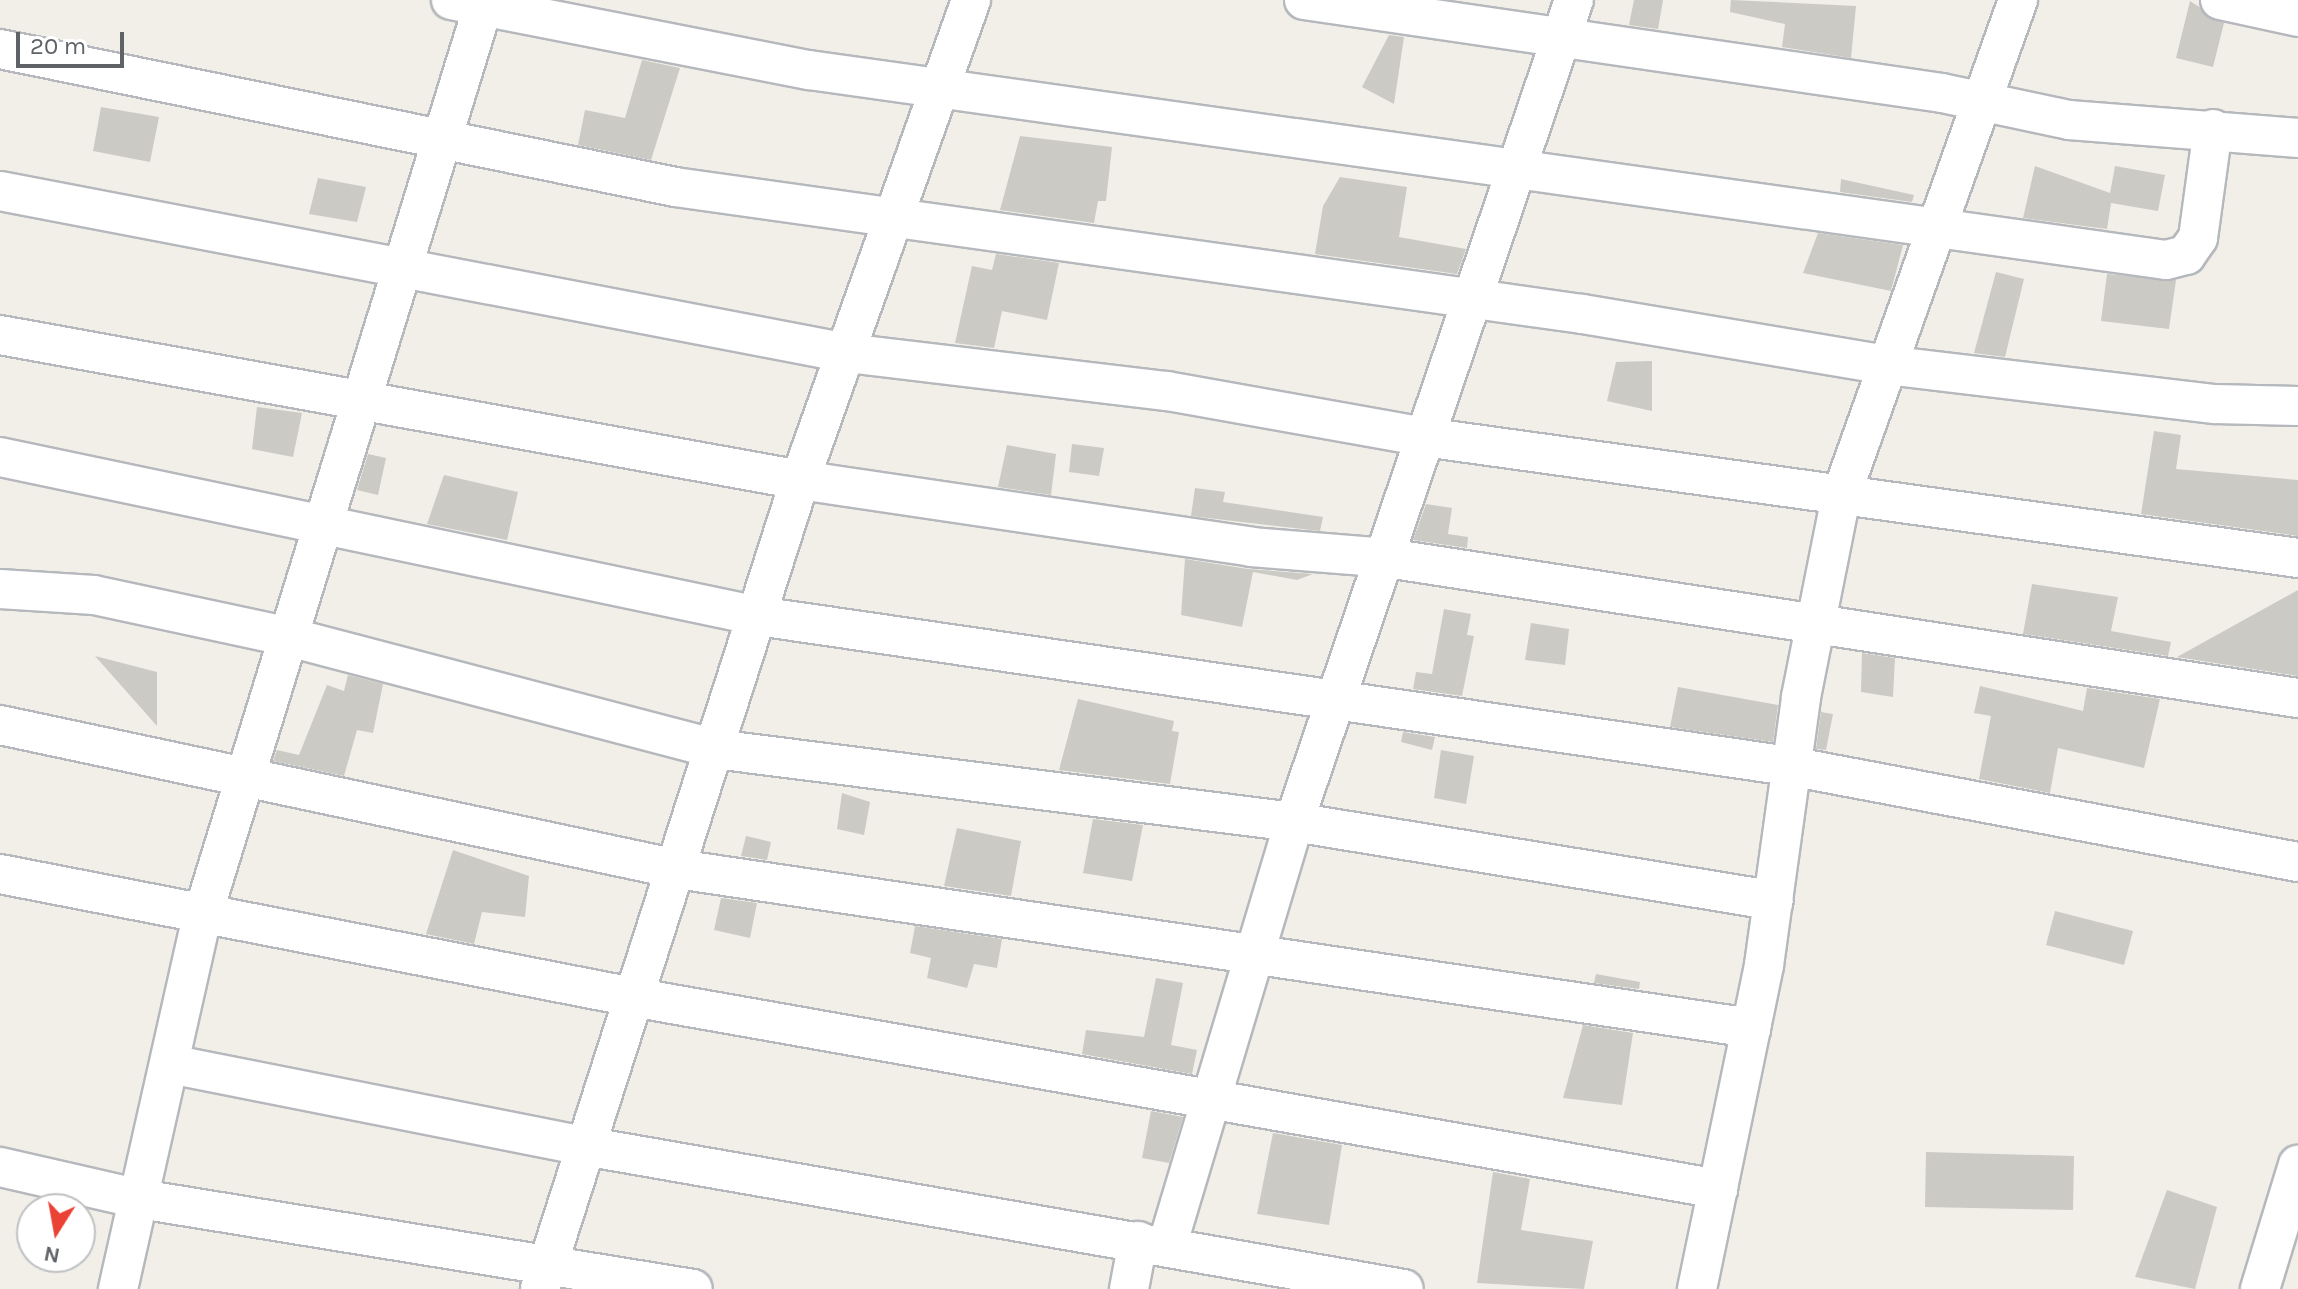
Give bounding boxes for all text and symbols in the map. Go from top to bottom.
scale bar [20,16,128,66]
text: 20 m [30,32,86,60]
north arrow [16,1193,96,1273]
text: N [42,1240,62,1269]

